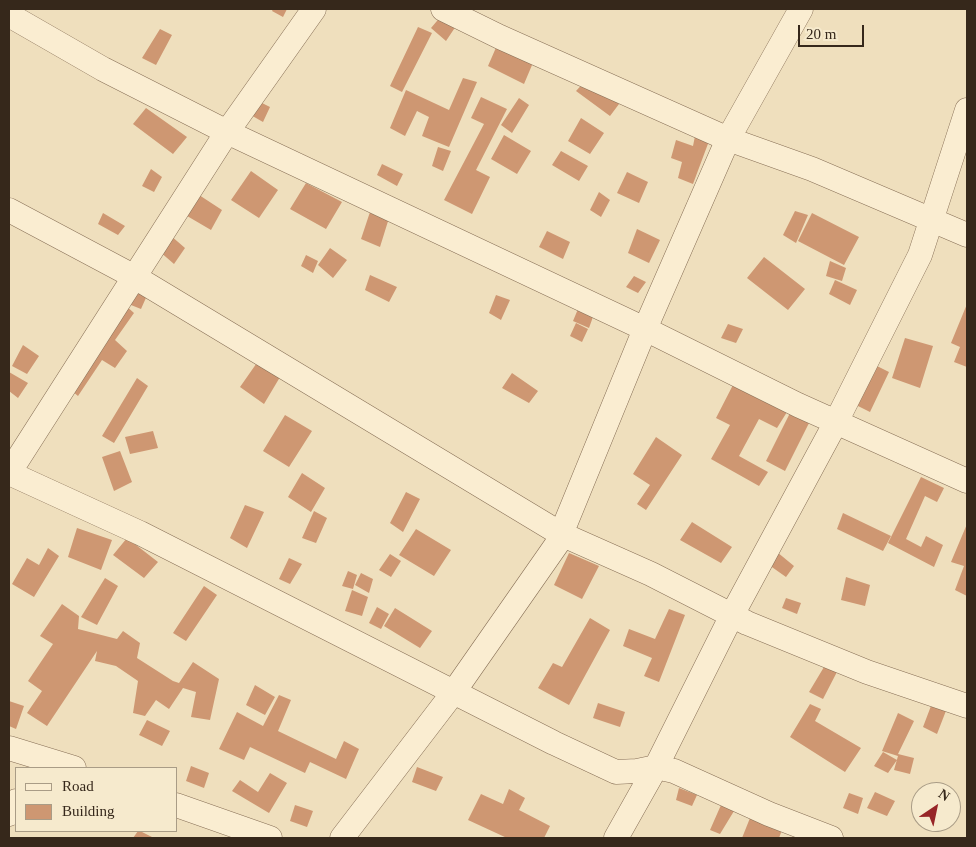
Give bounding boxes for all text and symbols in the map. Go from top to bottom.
scale bar [801,15,867,47]
text: 20 m [806,26,836,42]
legend [15,767,178,832]
text: Road [62,778,94,794]
north arrow [911,782,961,832]
text: N [936,786,952,804]
text: Building [62,803,115,819]

